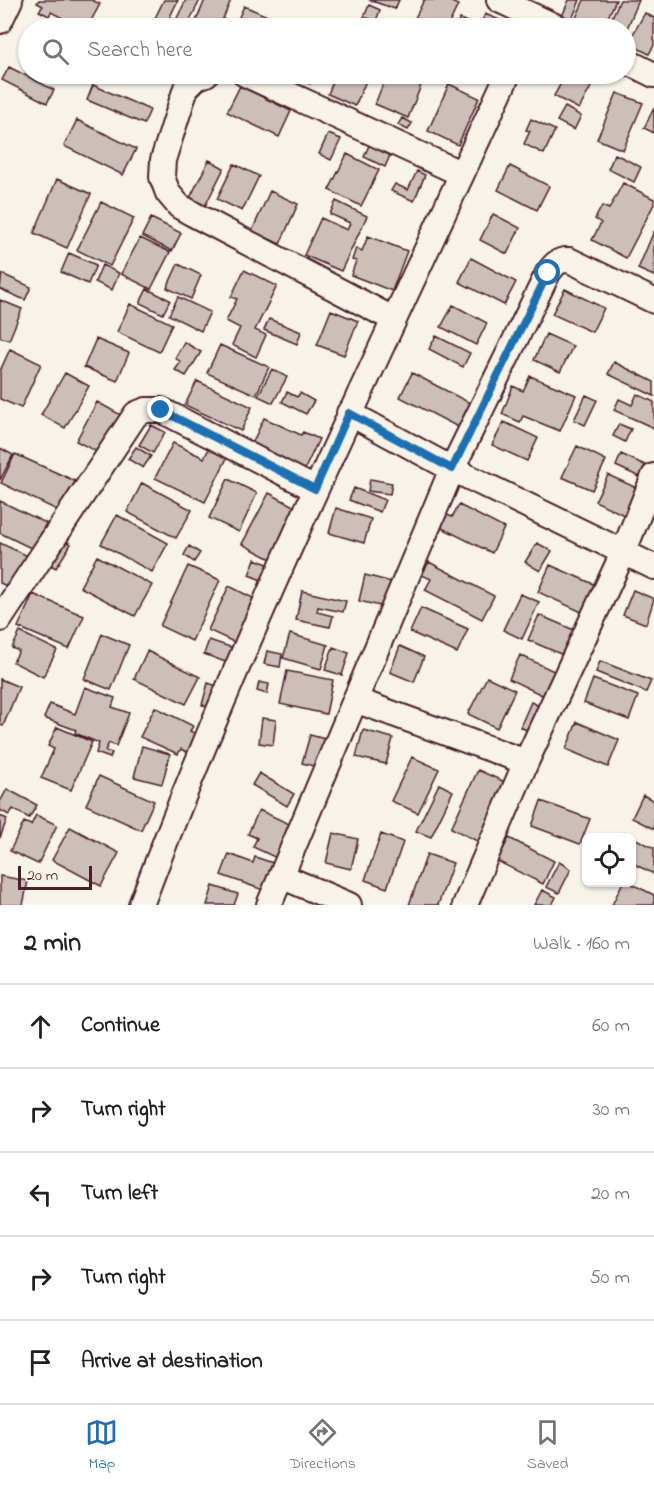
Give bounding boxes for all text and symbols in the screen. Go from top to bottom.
search box [18,18,636,84]
icon: search [39,35,72,68]
text: Search here [87,35,192,67]
route start [534,259,560,285]
route end [147,396,173,422]
map controls [582,833,636,887]
button: locate [582,833,636,887]
scale bar [18,863,92,890]
text: 20 m [27,864,58,888]
text: 2 min [24,925,81,963]
text: Walk · 160 m [533,930,630,959]
icon: ahead [24,1010,57,1043]
text: Continue [81,1010,160,1042]
text: 60 m [592,1012,630,1041]
icon: right [24,1094,57,1127]
text: Turn right [81,1094,166,1126]
text: 30 m [593,1096,630,1125]
icon: left [24,1178,57,1211]
text: Turn left [81,1178,158,1210]
text: 20 m [591,1180,630,1209]
icon: right [24,1262,57,1295]
text: Turn right [81,1262,166,1294]
text: 50 m [589,1264,630,1293]
icon: arrive [24,1346,57,1379]
text: Arrive at destination [81,1346,263,1378]
tab: Map [85,1416,118,1476]
tab: Directions [289,1416,356,1476]
tab: Saved [527,1416,569,1476]

